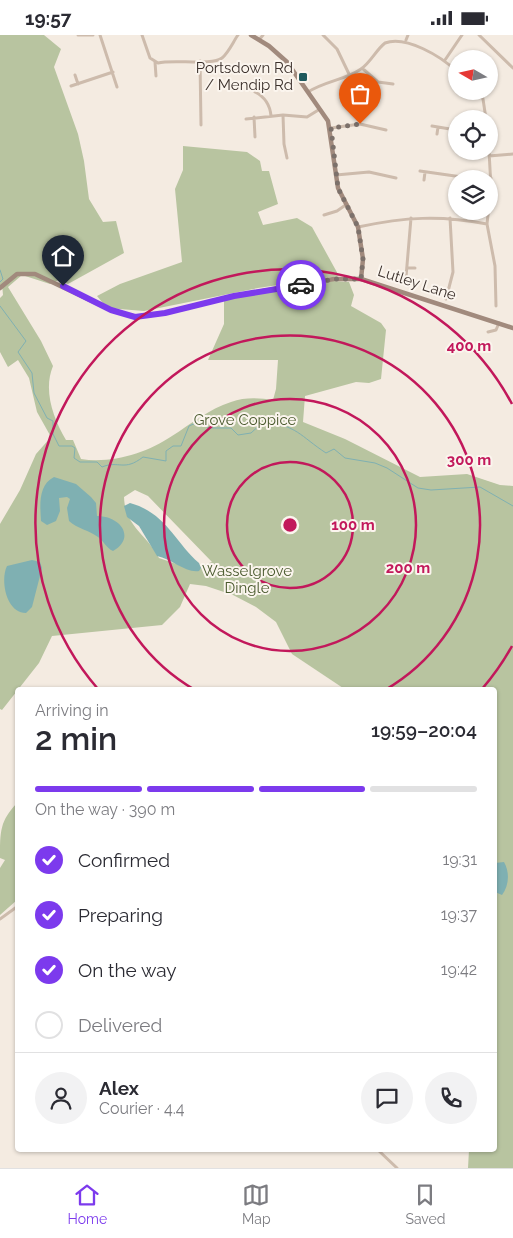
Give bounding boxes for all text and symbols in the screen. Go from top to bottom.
text: 19:57 [25,7,71,29]
north arrow [448,50,498,100]
map controls [448,50,498,220]
place label: Portsdown Rd / Mendip Rd [196,59,293,94]
marker: Portsdown Rd / Mendip Rd [297,71,309,83]
pin [339,73,381,124]
icon: bag [346,80,374,108]
button: locate [448,110,498,160]
button: layers [448,170,498,220]
pin [42,235,84,286]
icon: home [49,242,77,270]
courier [276,260,326,310]
street label: Lutley Lane [376,262,459,304]
icon: car [287,271,315,299]
text: 400 m [447,337,491,355]
park label: Grove Coppice [194,411,297,429]
text: 300 m [447,451,491,469]
centre of rings [281,516,299,534]
text: 100 m [331,516,375,534]
text: 200 m [386,559,430,577]
park label: Wasselgrove Dingle [202,562,292,597]
text: Arriving in [35,701,109,720]
text: 19:59–20:04 [371,719,477,741]
text: 2 min [35,720,117,757]
text: On the way · 390 m [35,800,175,819]
icon: check [35,846,63,874]
text: Confirmed [78,849,170,871]
text: 19:31 [442,850,477,869]
icon: check [35,901,63,929]
text: Preparing [78,904,163,926]
text: 19:37 [441,905,477,924]
icon: check [35,956,63,984]
text: On the way [78,959,177,981]
text: 19:42 [441,960,477,979]
text: Delivered [78,1014,162,1036]
button: person [35,1072,87,1124]
button: chat [361,1072,413,1124]
button: phone [425,1072,477,1124]
text: Alex [99,1077,139,1099]
text: Courier · 4.4 [99,1099,184,1118]
tab: Home [67,1181,107,1227]
tab: Map [242,1181,271,1227]
tab: Saved [405,1181,446,1227]

